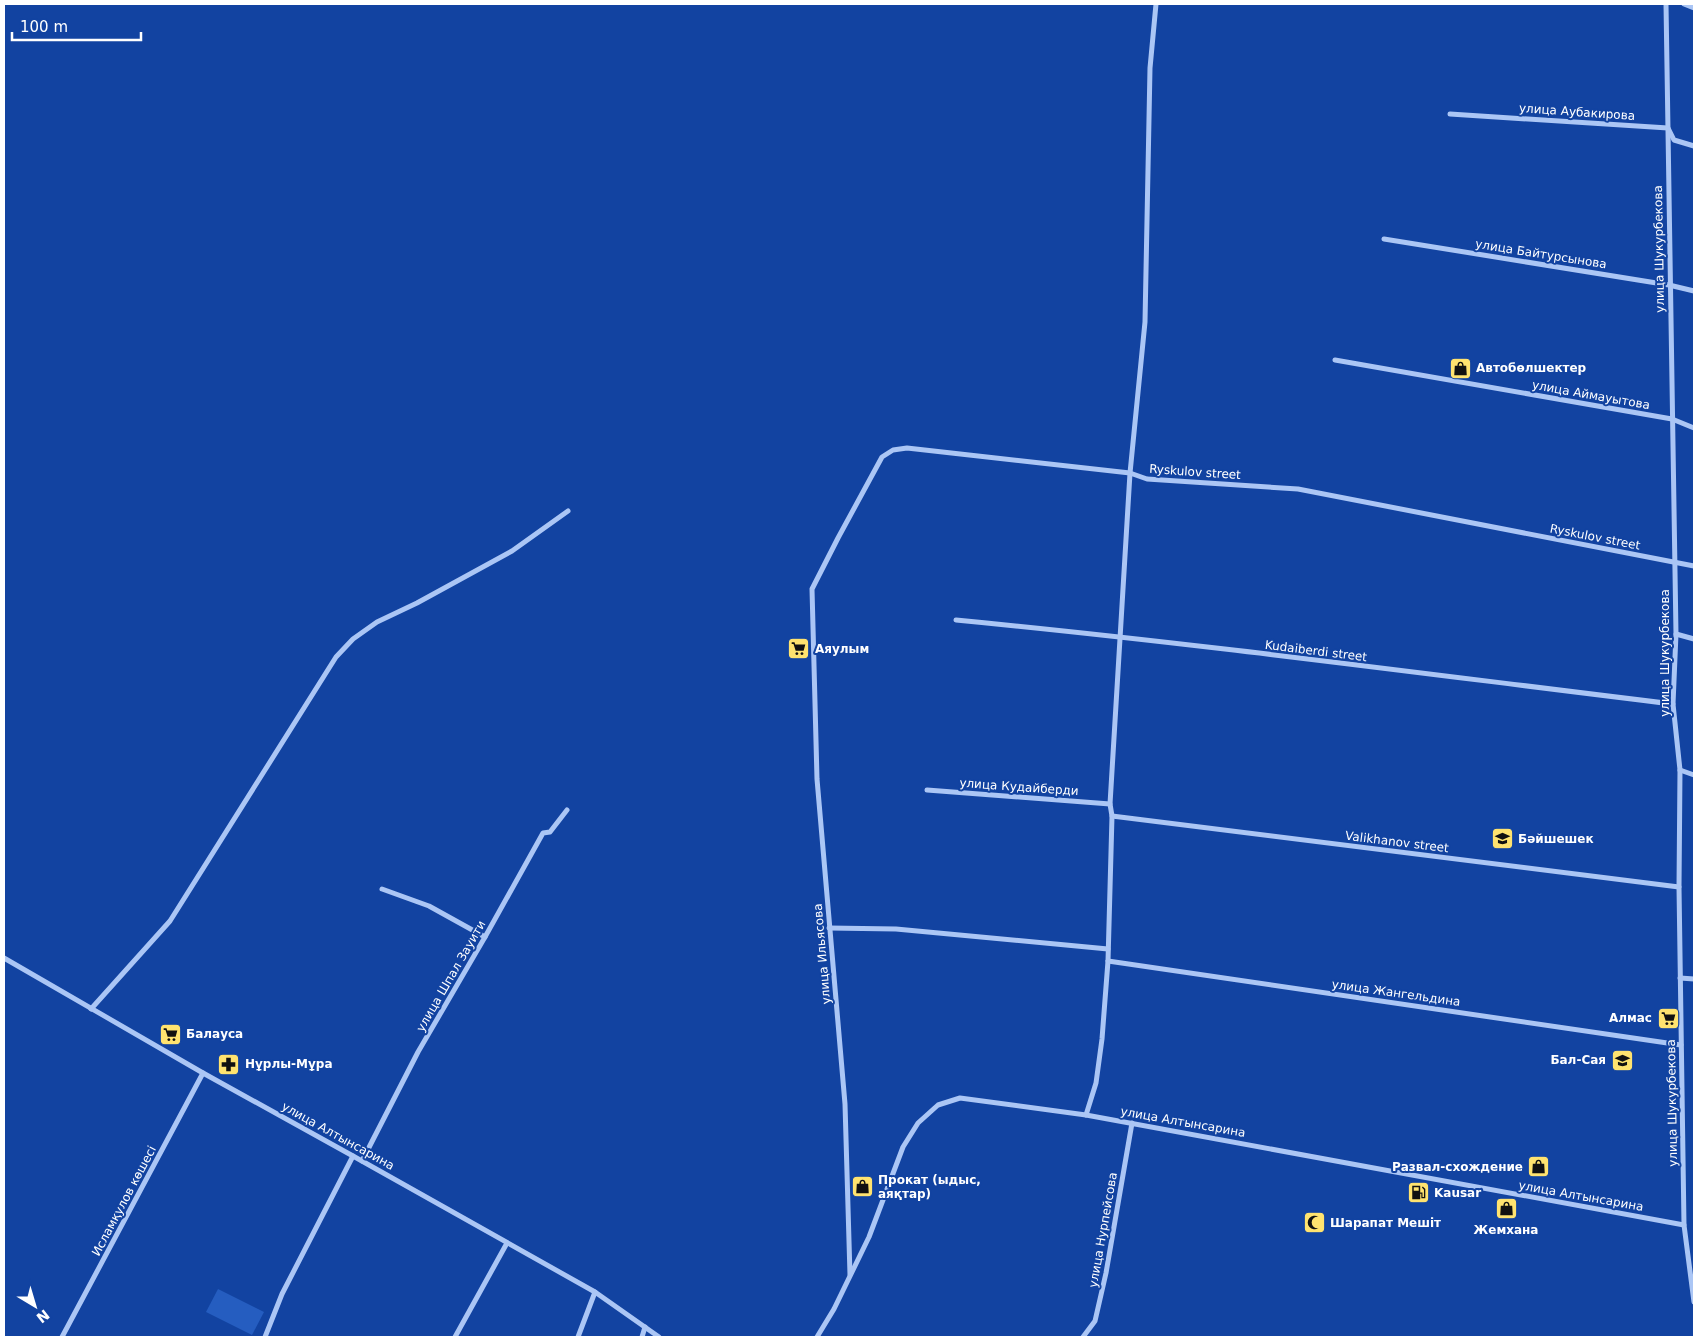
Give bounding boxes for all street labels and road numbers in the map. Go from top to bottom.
street label: улица Аубакирова [1518,101,1636,123]
street label: улица Шукурбекова [1651,185,1667,313]
street label: улица Байтурсынова [1474,237,1608,271]
street label: улица Аймауытова [1531,378,1651,412]
street label: Ryskulov street [1149,462,1242,482]
street label: Ryskulov street [1549,521,1642,553]
street label: улица Шукурбекова [1658,589,1672,717]
street label: Kudaiberdi street [1264,638,1368,664]
street label: улица Кудайберди [959,776,1079,798]
street label: Valikhanov street [1344,829,1450,855]
street label: улица Ильясова [811,903,833,1005]
street label: улица Шпал Зауити [413,918,489,1034]
street label: улица Жангельдина [1331,977,1461,1009]
street label: улица Шукурбекова [1664,1039,1680,1167]
street label: улица Алтынсарина [279,1099,397,1173]
street label: улица Алтынсарина [1119,1104,1247,1140]
street label: Исламқулов көшесі [89,1144,159,1258]
street label: улица Нурпейсова [1086,1171,1120,1289]
street label: улица Алтынсарина [1517,1178,1645,1214]

